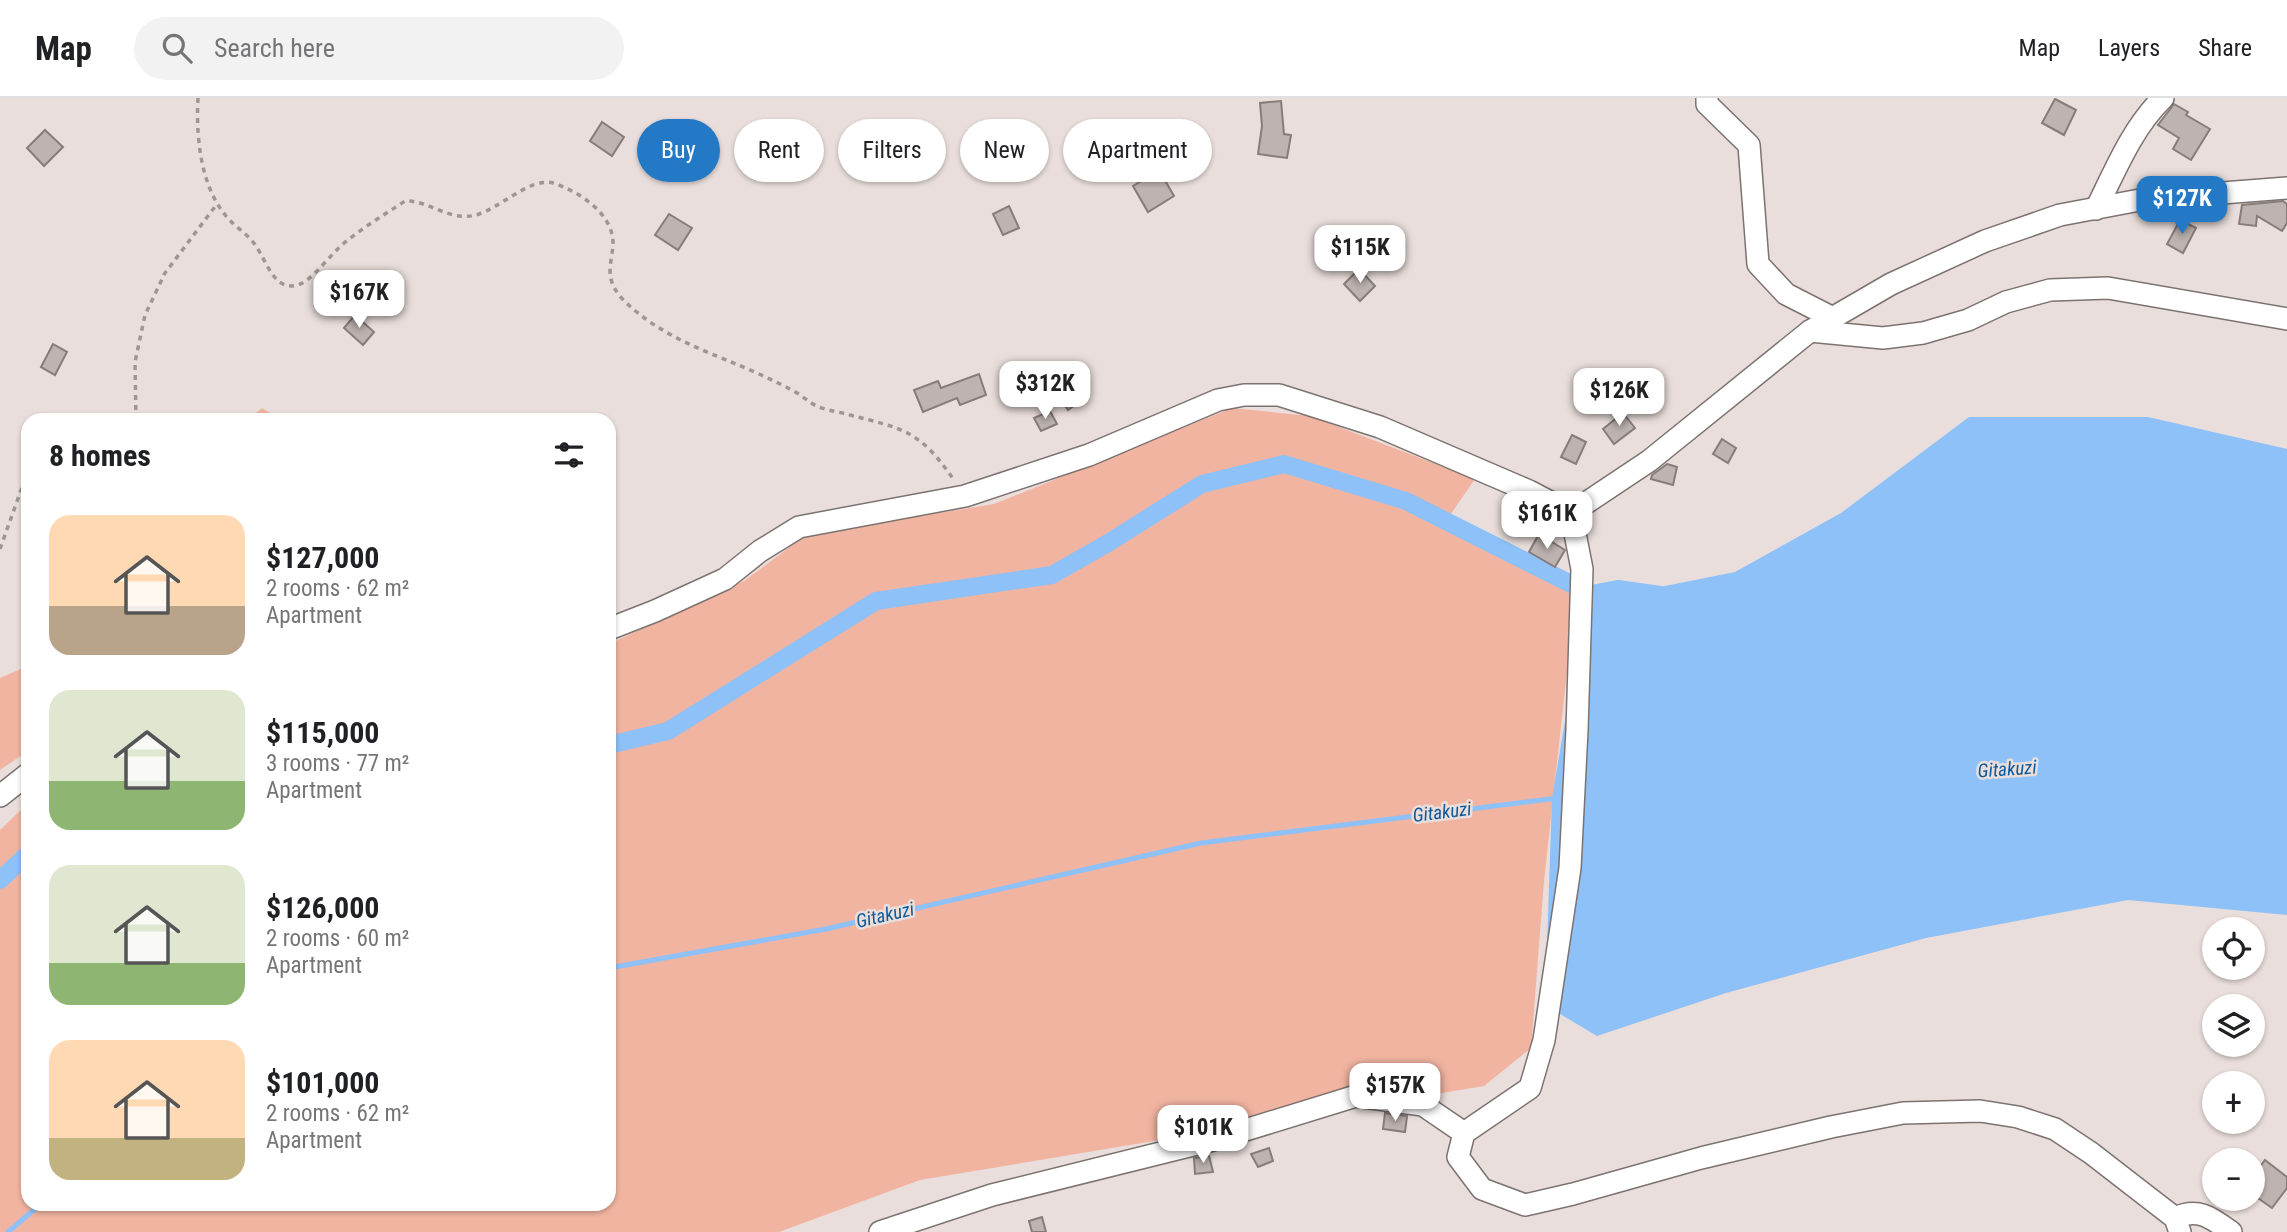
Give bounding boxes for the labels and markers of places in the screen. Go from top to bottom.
pin: $127K [2133,176,2231,236]
pin: $115K [1311,226,1409,285]
pin: $167K [310,271,408,330]
pin: $312K [996,362,1094,421]
pin: $126K [1570,368,1668,428]
pin: $161K [1498,491,1596,551]
pin: $157K [1346,1063,1444,1123]
pin: $101K [1154,1105,1252,1165]

